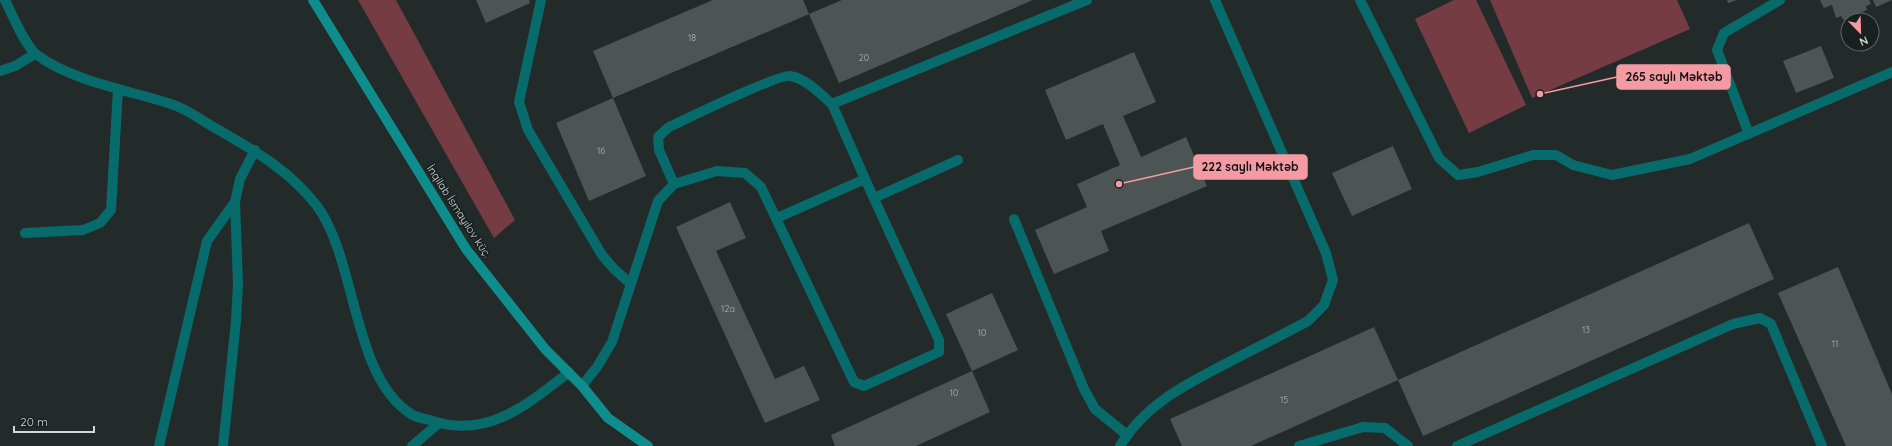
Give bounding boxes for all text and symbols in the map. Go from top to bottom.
north arrow [1840,12,1880,52]
house number: 18 [688,32,696,43]
text: N [1857,33,1870,49]
house number: 20 [859,52,869,63]
callout: 265 saylı Məktəb [1617,65,1730,89]
text: 265 saylı Məktəb [1626,69,1723,84]
house number: 16 [597,145,605,156]
callout: 222 saylı Məktəb [1194,155,1307,179]
text: 222 saylı Məktəb [1202,159,1299,174]
street label: İnqilab İsmayılov küç. [424,162,494,260]
house number: 12a [721,303,735,314]
house number: 13 [1582,324,1590,335]
house number: 10 [978,327,986,338]
house number: 11 [1832,338,1838,349]
house number: 10 [950,387,958,398]
house number: 15 [1280,394,1288,405]
scale bar [14,408,94,434]
text: 20 m [20,414,48,429]

